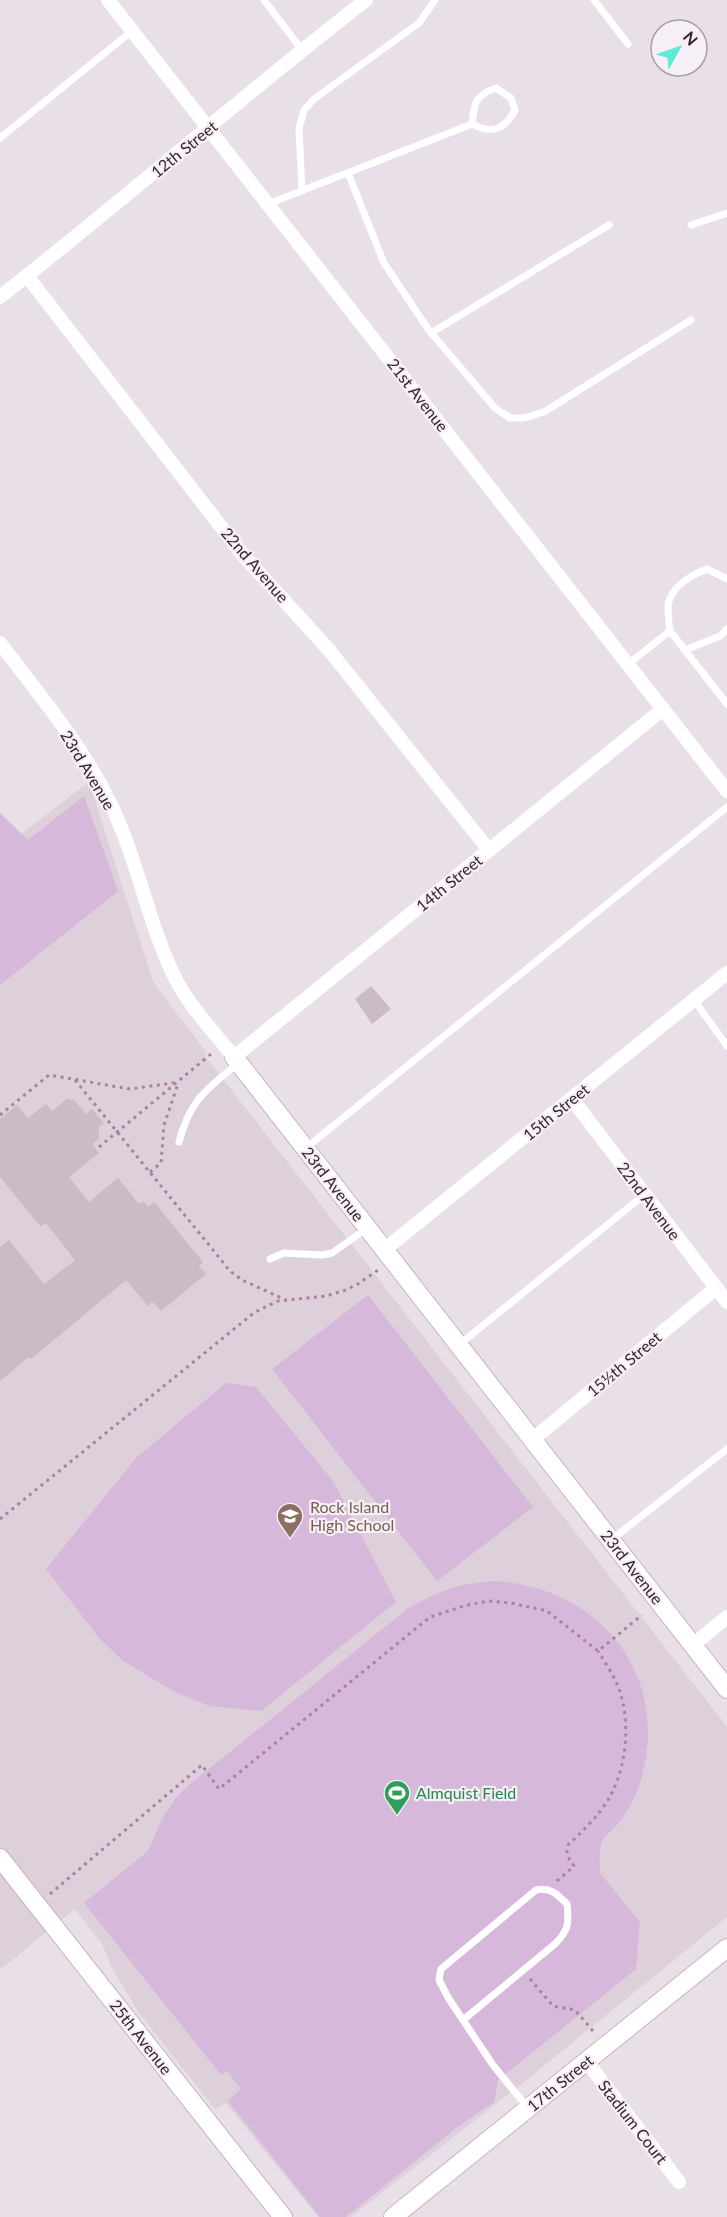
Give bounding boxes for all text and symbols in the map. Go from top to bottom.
north arrow [649,18,709,78]
text: N [680,27,702,49]
street label: 12th Street [147,116,221,181]
street label: 21st Avenue [384,354,453,435]
street label: 22nd Avenue [218,523,293,606]
street label: 23rd Avenue [57,726,120,813]
street label: 14th Street [412,850,486,915]
street label: 15th Street [519,1079,593,1144]
street label: 23rd Avenue [298,1143,368,1225]
street label: 22nd Avenue [614,1158,685,1244]
street label: 15½th Street [583,1327,665,1400]
place label: Rock Island High School [310,1497,394,1534]
school or university icon: Rock Island High School [275,1501,305,1539]
street label: 23rd Avenue [597,1526,667,1608]
sports icon: Almquist Field [382,1778,412,1816]
place label: Almquist Field [416,1783,516,1802]
street label: 25th Avenue [106,1995,177,2078]
street label: 17th Street [523,2050,597,2115]
street label: Stadium Court [595,2076,672,2168]

